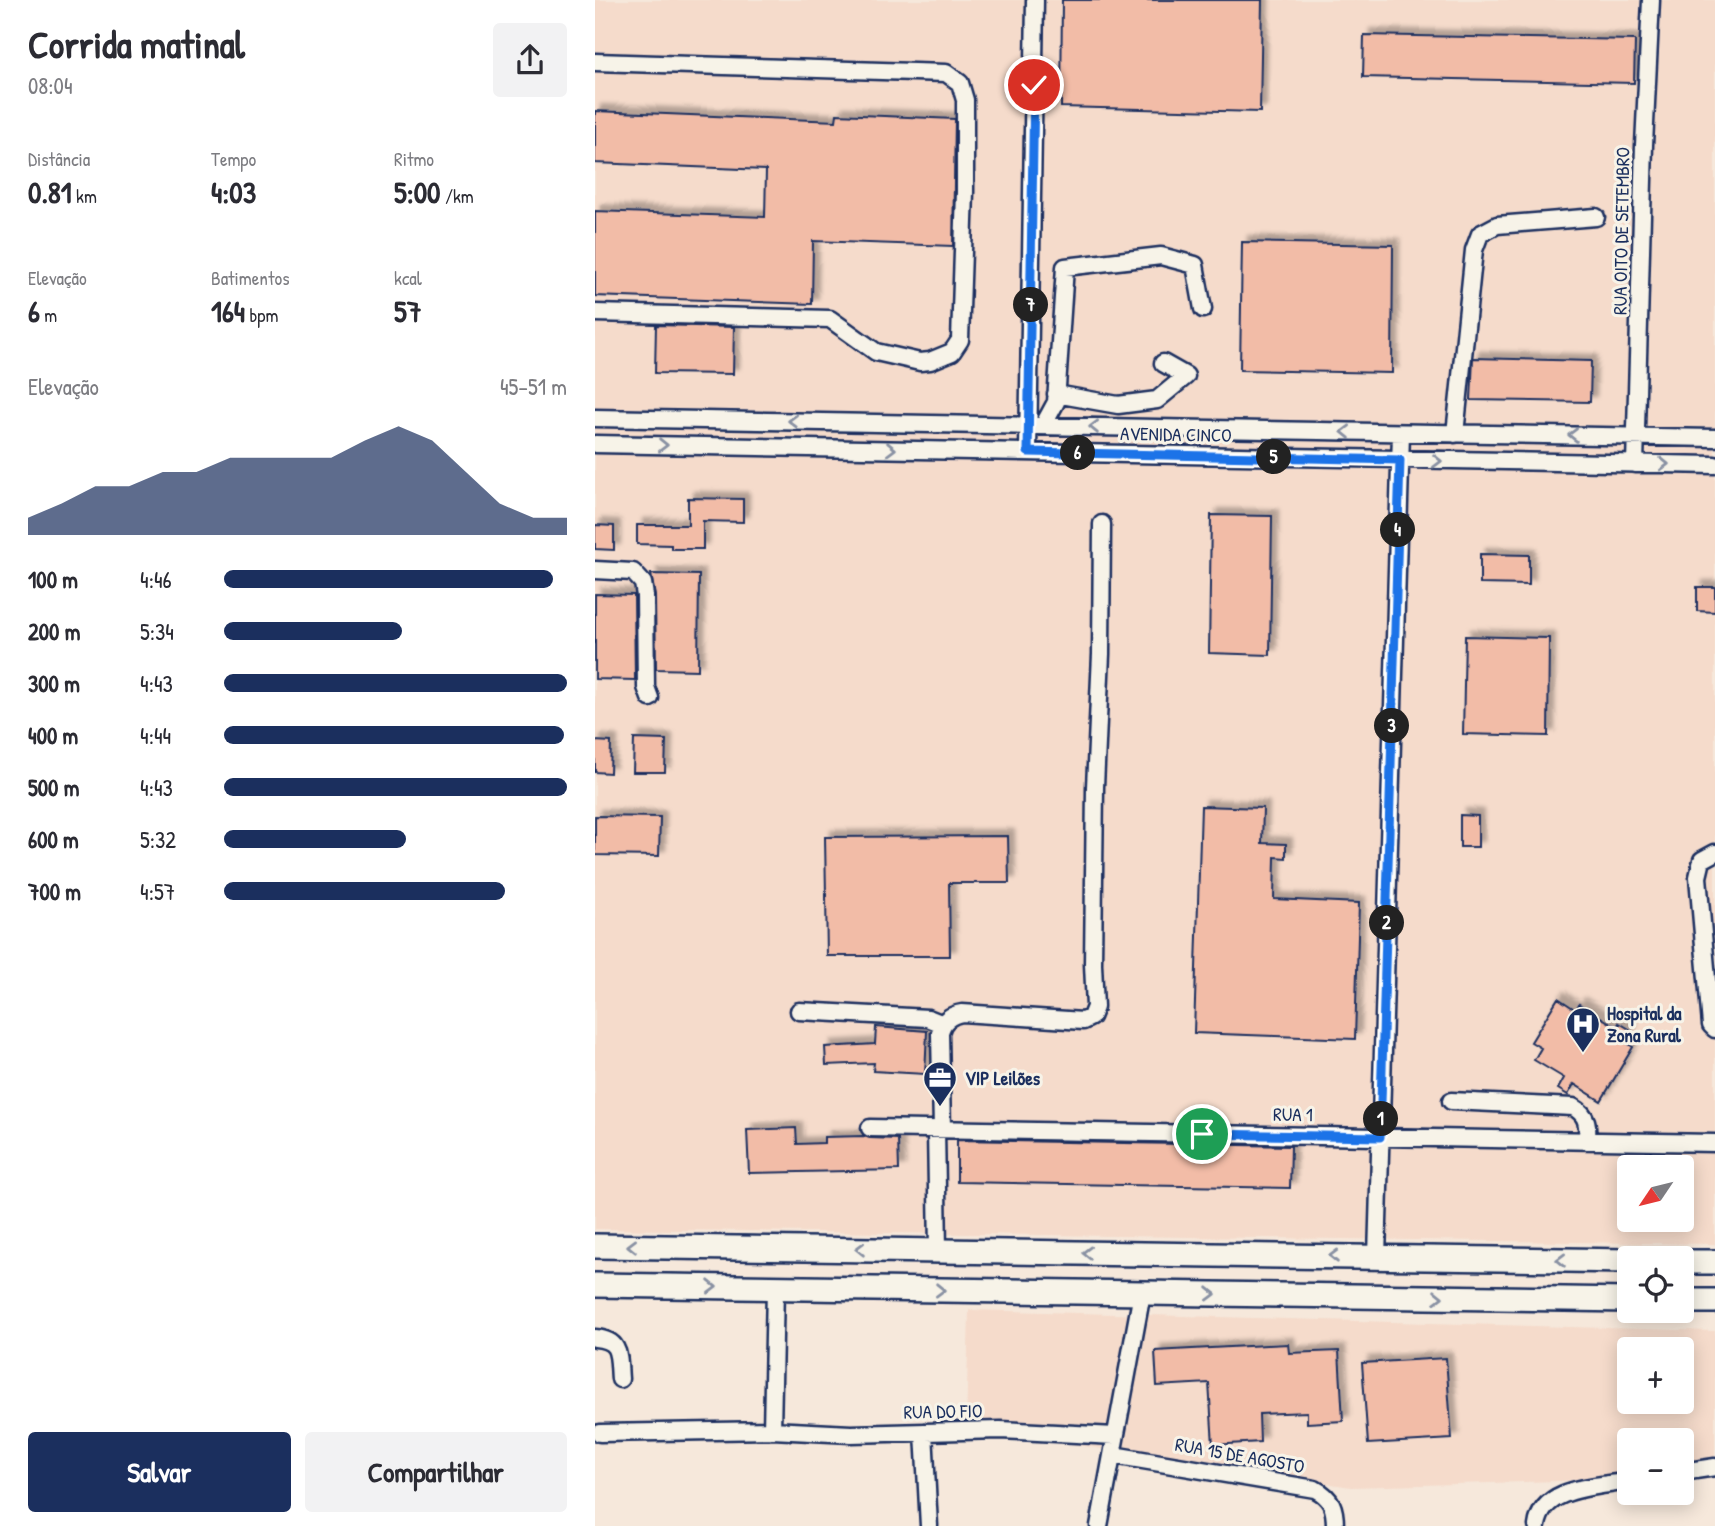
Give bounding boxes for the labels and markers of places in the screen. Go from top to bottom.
pin [1004,55,1064,115]
pin: 7 [1013,288,1048,322]
pin: 6 [1061,435,1095,470]
pin: 5 [1257,440,1291,475]
pin: 4 [1381,512,1415,548]
pin: 3 [1375,708,1409,744]
pin: 2 [1369,906,1405,940]
place label: Hospital da Zona Rural [1607,1000,1682,1048]
hospital icon: Hospital da Zona Rural [1564,1005,1602,1054]
office icon: VIP Leilões [921,1059,959,1108]
place label: VIP Leilões [965,1065,1041,1091]
pin: 1 [1363,1102,1399,1136]
pin [1172,1104,1232,1164]

